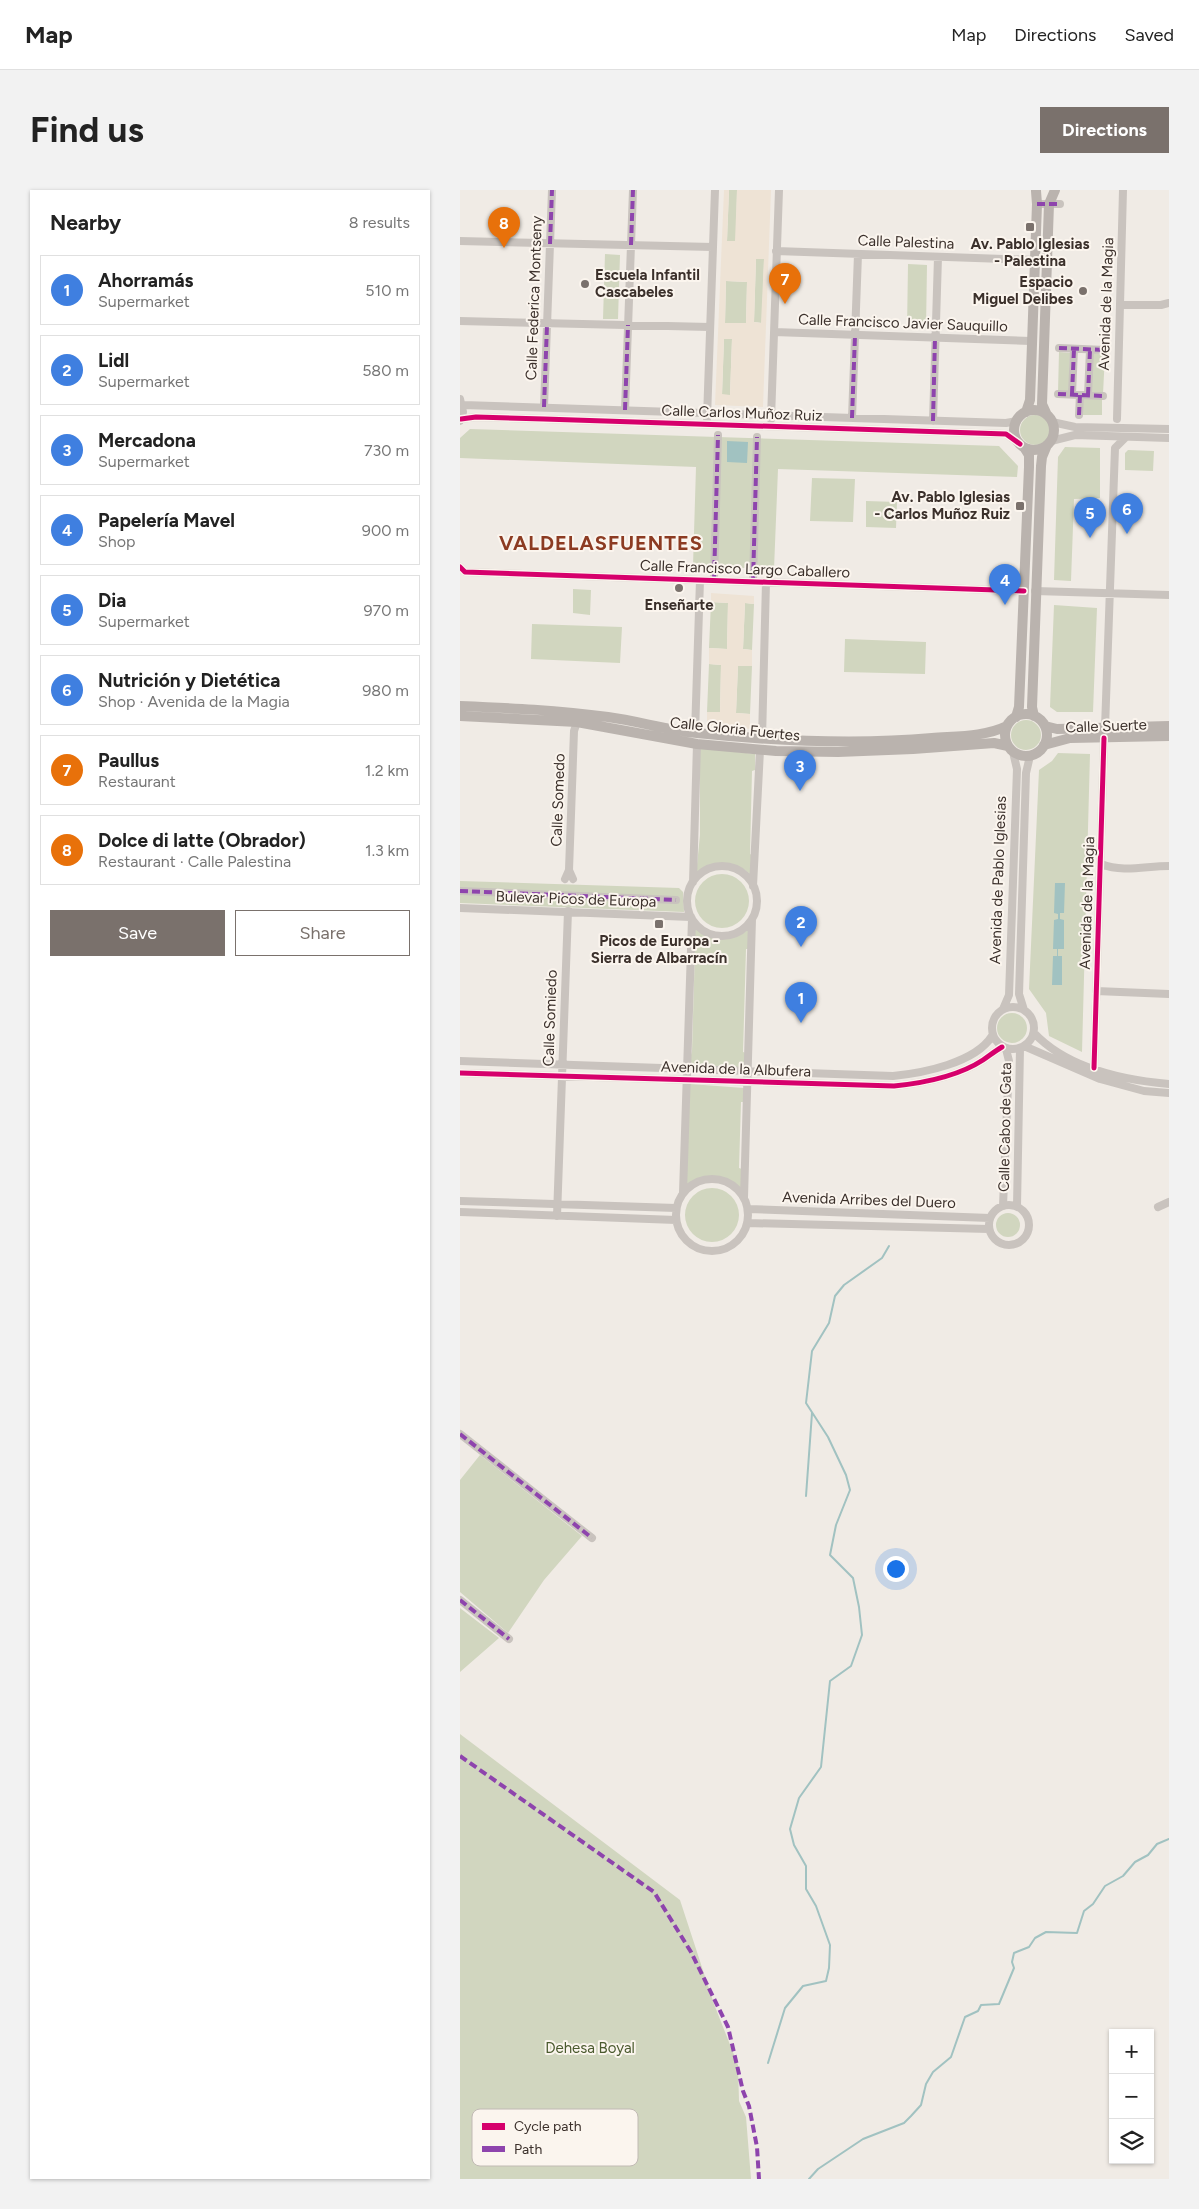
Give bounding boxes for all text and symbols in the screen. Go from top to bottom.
text: Map [25,20,73,49]
text: Map [951,24,986,46]
text: Directions [1014,24,1096,46]
text: Saved [1124,24,1174,46]
button: Directions [1040,107,1169,153]
text: Find us [30,109,144,151]
pin: 8 [488,207,520,248]
text: Nearby [50,210,121,235]
text: 8 results [349,213,410,232]
street label: Calle Federica Montseny [522,215,546,381]
marker: Av. Pablo Iglesias - Palestina [1024,221,1036,233]
street label: Calle Palestina [857,231,955,253]
place label: Av. Pablo Iglesias - Palestina [971,235,1089,270]
street label: Avenida de la Magia [1095,237,1117,371]
pin: 7 [769,263,801,304]
place label: Escuela Infantil Cascabeles [595,266,700,301]
text: Ahorramás [98,269,193,292]
place label: Espacio Miguel Delibes [972,273,1073,308]
marker: Escuela Infantil Cascabeles [579,278,591,290]
text: 1 [64,281,70,300]
text: 510 m [365,281,409,300]
marker: Espacio Miguel Delibes [1077,285,1089,297]
text: Supermarket [98,292,190,311]
street label: Calle Francisco Javier Sauquillo [798,310,1008,336]
text: Lidl [98,349,129,372]
text: 2 [62,361,72,380]
text: 580 m [362,361,409,380]
text: Supermarket [98,372,190,391]
street label: Calle Carlos Muñoz Ruiz [661,401,823,425]
text: Mercadona [98,429,196,452]
text: 3 [63,441,71,460]
text: 730 m [364,441,409,460]
text: Supermarket [98,452,190,471]
place label: Av. Pablo Iglesias - Carlos Muñoz Ruiz [874,488,1010,523]
pin: 6 [1111,493,1143,534]
pin: 5 [1074,497,1106,538]
marker: Av. Pablo Iglesias - Carlos Muñoz Ruiz [1014,500,1026,512]
text: Papelería Mavel [98,509,235,532]
text: 4 [62,521,72,540]
text: 900 m [362,521,409,540]
district label: VALDELASFUENTES [499,531,703,555]
text: Shop [98,532,136,551]
street label: Calle Francisco Largo Caballero [640,556,851,582]
pin: 4 [989,564,1021,605]
marker: Enseñarte [673,582,685,594]
text: Dia [98,589,126,612]
place label: Enseñarte [644,596,714,614]
text: 5 [62,601,72,620]
text: 970 m [364,601,409,620]
text: Supermarket [98,612,190,631]
text: Nutrición y Dietética [98,669,280,692]
text: 6 [62,681,72,700]
text: 980 m [362,681,409,700]
text: Shop · Avenida de la Magia [98,692,290,711]
street label: Calle Gloria Fuertes [669,713,801,745]
street label: Calle Suerte [1065,716,1147,736]
text: Paullus [98,749,159,772]
pin: 3 [784,750,816,791]
street label: Calle Somedo [547,753,569,847]
text: 7 [63,761,71,780]
text: 1.2 km [365,761,409,780]
text: Restaurant [98,772,176,791]
street label: Avenida de Pablo Iglesias [986,795,1010,965]
text: Dolce di latte (Obrador) [98,829,306,852]
street label: Avenida de la Magia [1076,836,1098,970]
text: 8 [62,841,72,860]
text: 1.3 km [365,841,409,860]
text: Restaurant · Calle Palestina [98,852,291,871]
street label: Bulevar Picos de Europa [495,887,657,911]
pin: 2 [785,906,817,947]
button: Save [50,910,225,956]
button: Share [235,910,410,956]
marker: Picos de Europa - Sierra de Albarracín [653,918,665,930]
place label: Picos de Europa - Sierra de Albarracín [591,932,727,967]
street label: Calle Somiedo [539,969,561,1067]
pin: 1 [785,982,817,1023]
street label: Avenida de la Albufera [661,1057,811,1081]
street label: Calle Cabo de Gata [995,1062,1015,1192]
street label: Avenida Arribes del Duero [782,1188,956,1212]
your location [883,1556,909,1582]
map controls [1109,2029,1154,2164]
button: + [1109,2029,1154,2074]
park label: Dehesa Boyal [545,2039,635,2057]
button: − [1109,2074,1154,2119]
legend [472,2109,638,2166]
text: Cycle path [514,2118,582,2135]
button: layers [1109,2119,1154,2164]
text: Path [514,2141,542,2158]

